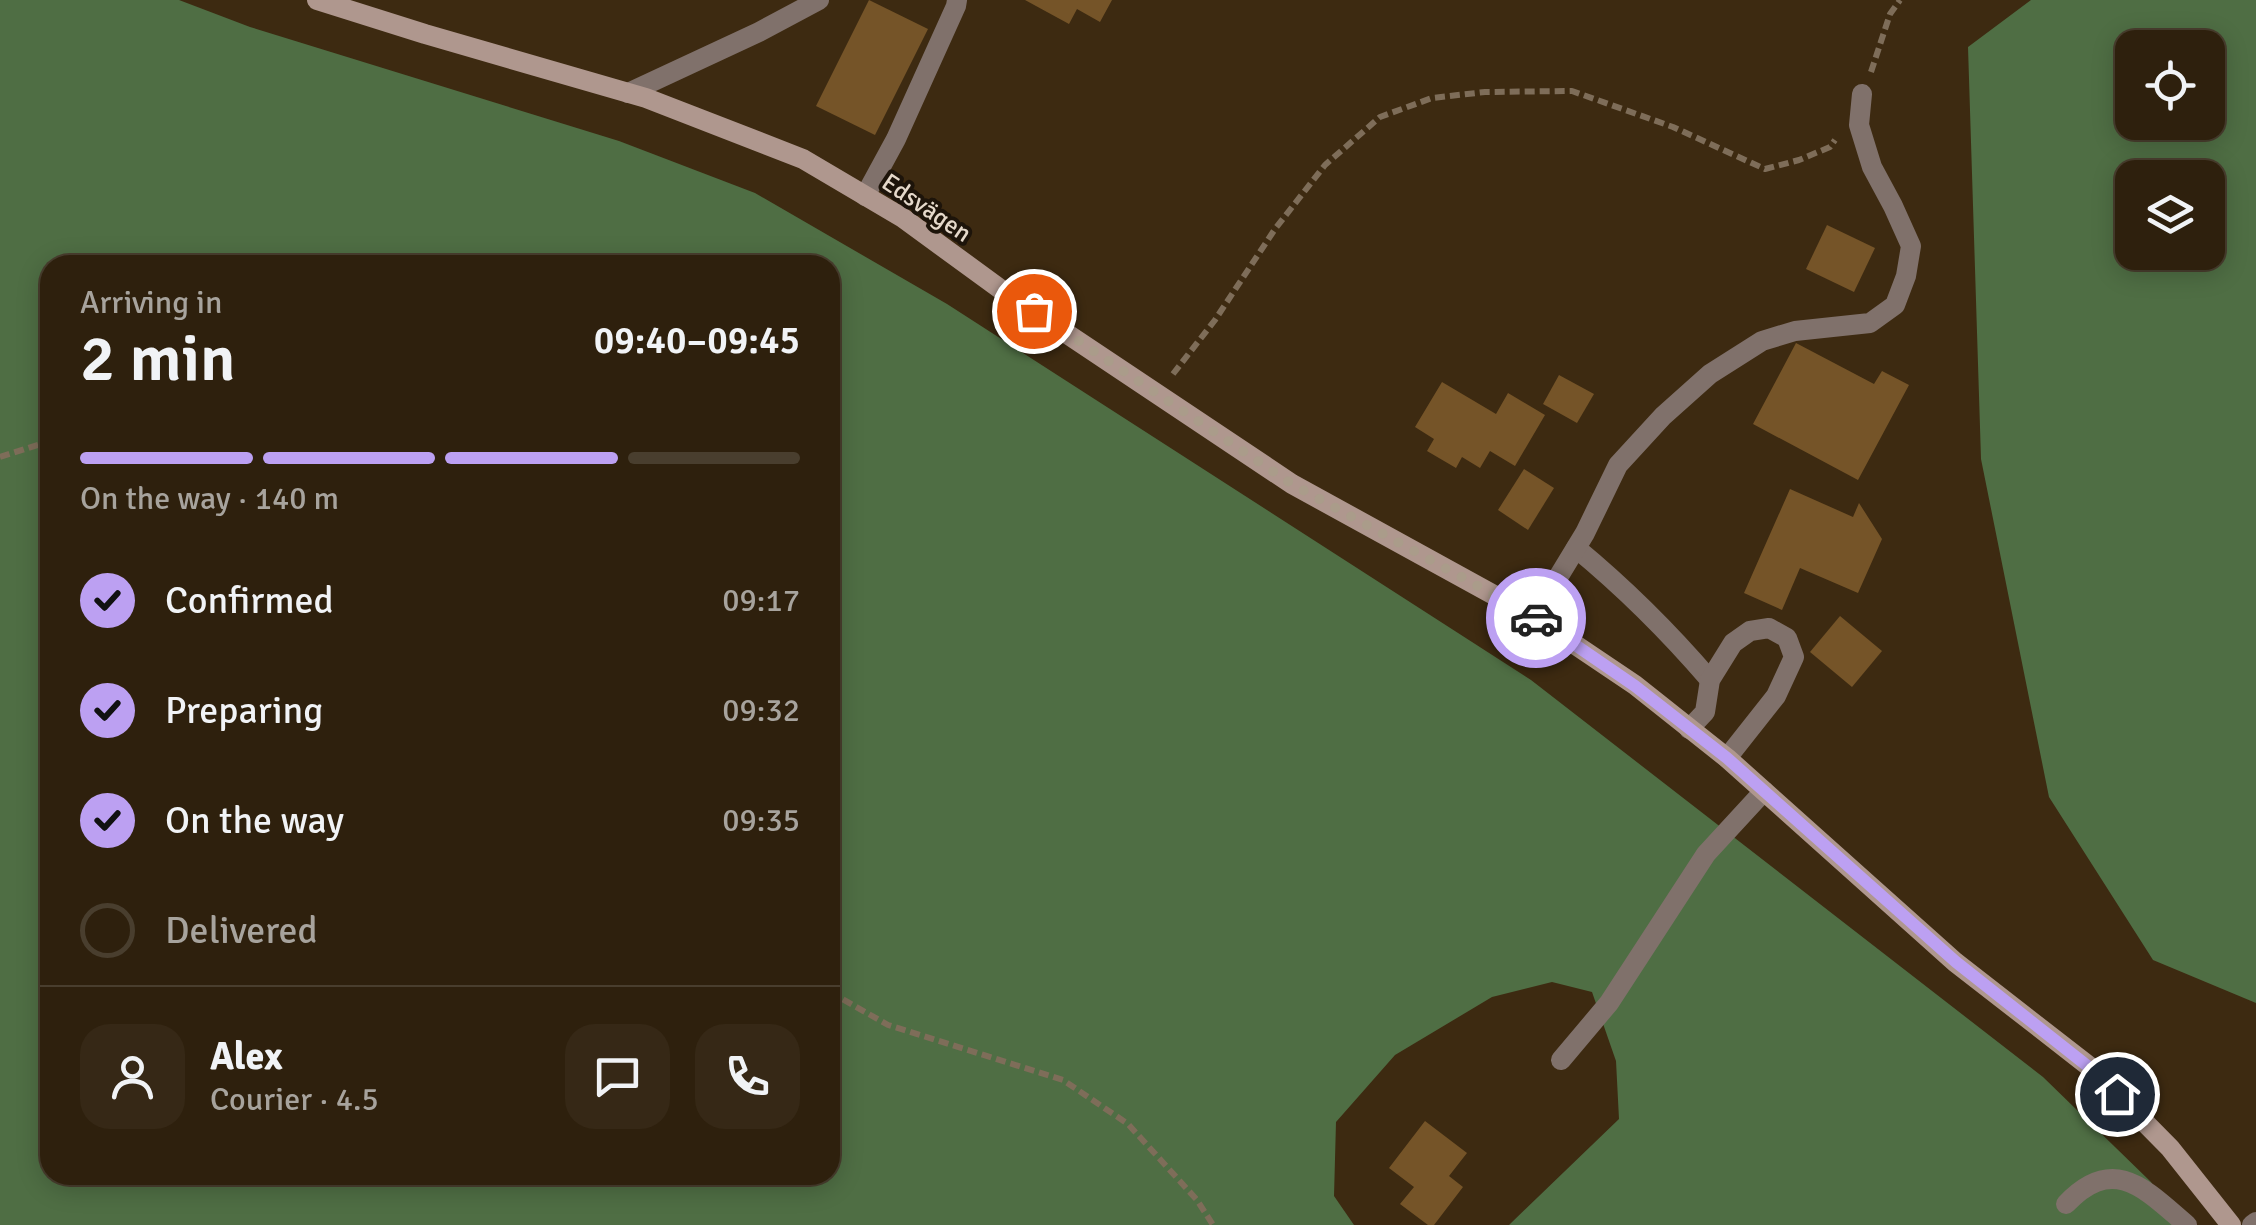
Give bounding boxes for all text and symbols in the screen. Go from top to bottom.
map controls [2115,30,2225,270]
button: locate [2115,30,2225,140]
button: layers [2115,160,2225,270]
street label: Edsvägen [876,166,977,249]
pin [992,269,1077,354]
text: Arriving in [80,283,222,322]
icon: bag [1007,284,1062,339]
text: 09:40–09:45 [594,317,800,364]
text: 2 min [80,319,236,399]
text: On the way · 140 m [80,479,339,518]
courier [1486,568,1586,668]
icon: check [80,573,135,628]
text: Confirmed [165,577,334,624]
text: 09:17 [722,581,800,620]
icon: car [1509,591,1564,646]
icon: check [80,683,135,738]
text: Preparing [165,687,323,734]
text: 09:32 [722,691,800,730]
icon: check [80,793,135,848]
text: On the way [165,797,344,844]
text: 09:35 [722,801,800,840]
text: Delivered [165,907,318,954]
button: person [80,1024,185,1129]
button: chat [565,1024,670,1129]
button: phone [695,1024,800,1129]
text: Alex [210,1033,283,1080]
pin [2075,1052,2160,1137]
icon: home [2090,1067,2145,1122]
text: Courier · 4.5 [210,1080,379,1119]

